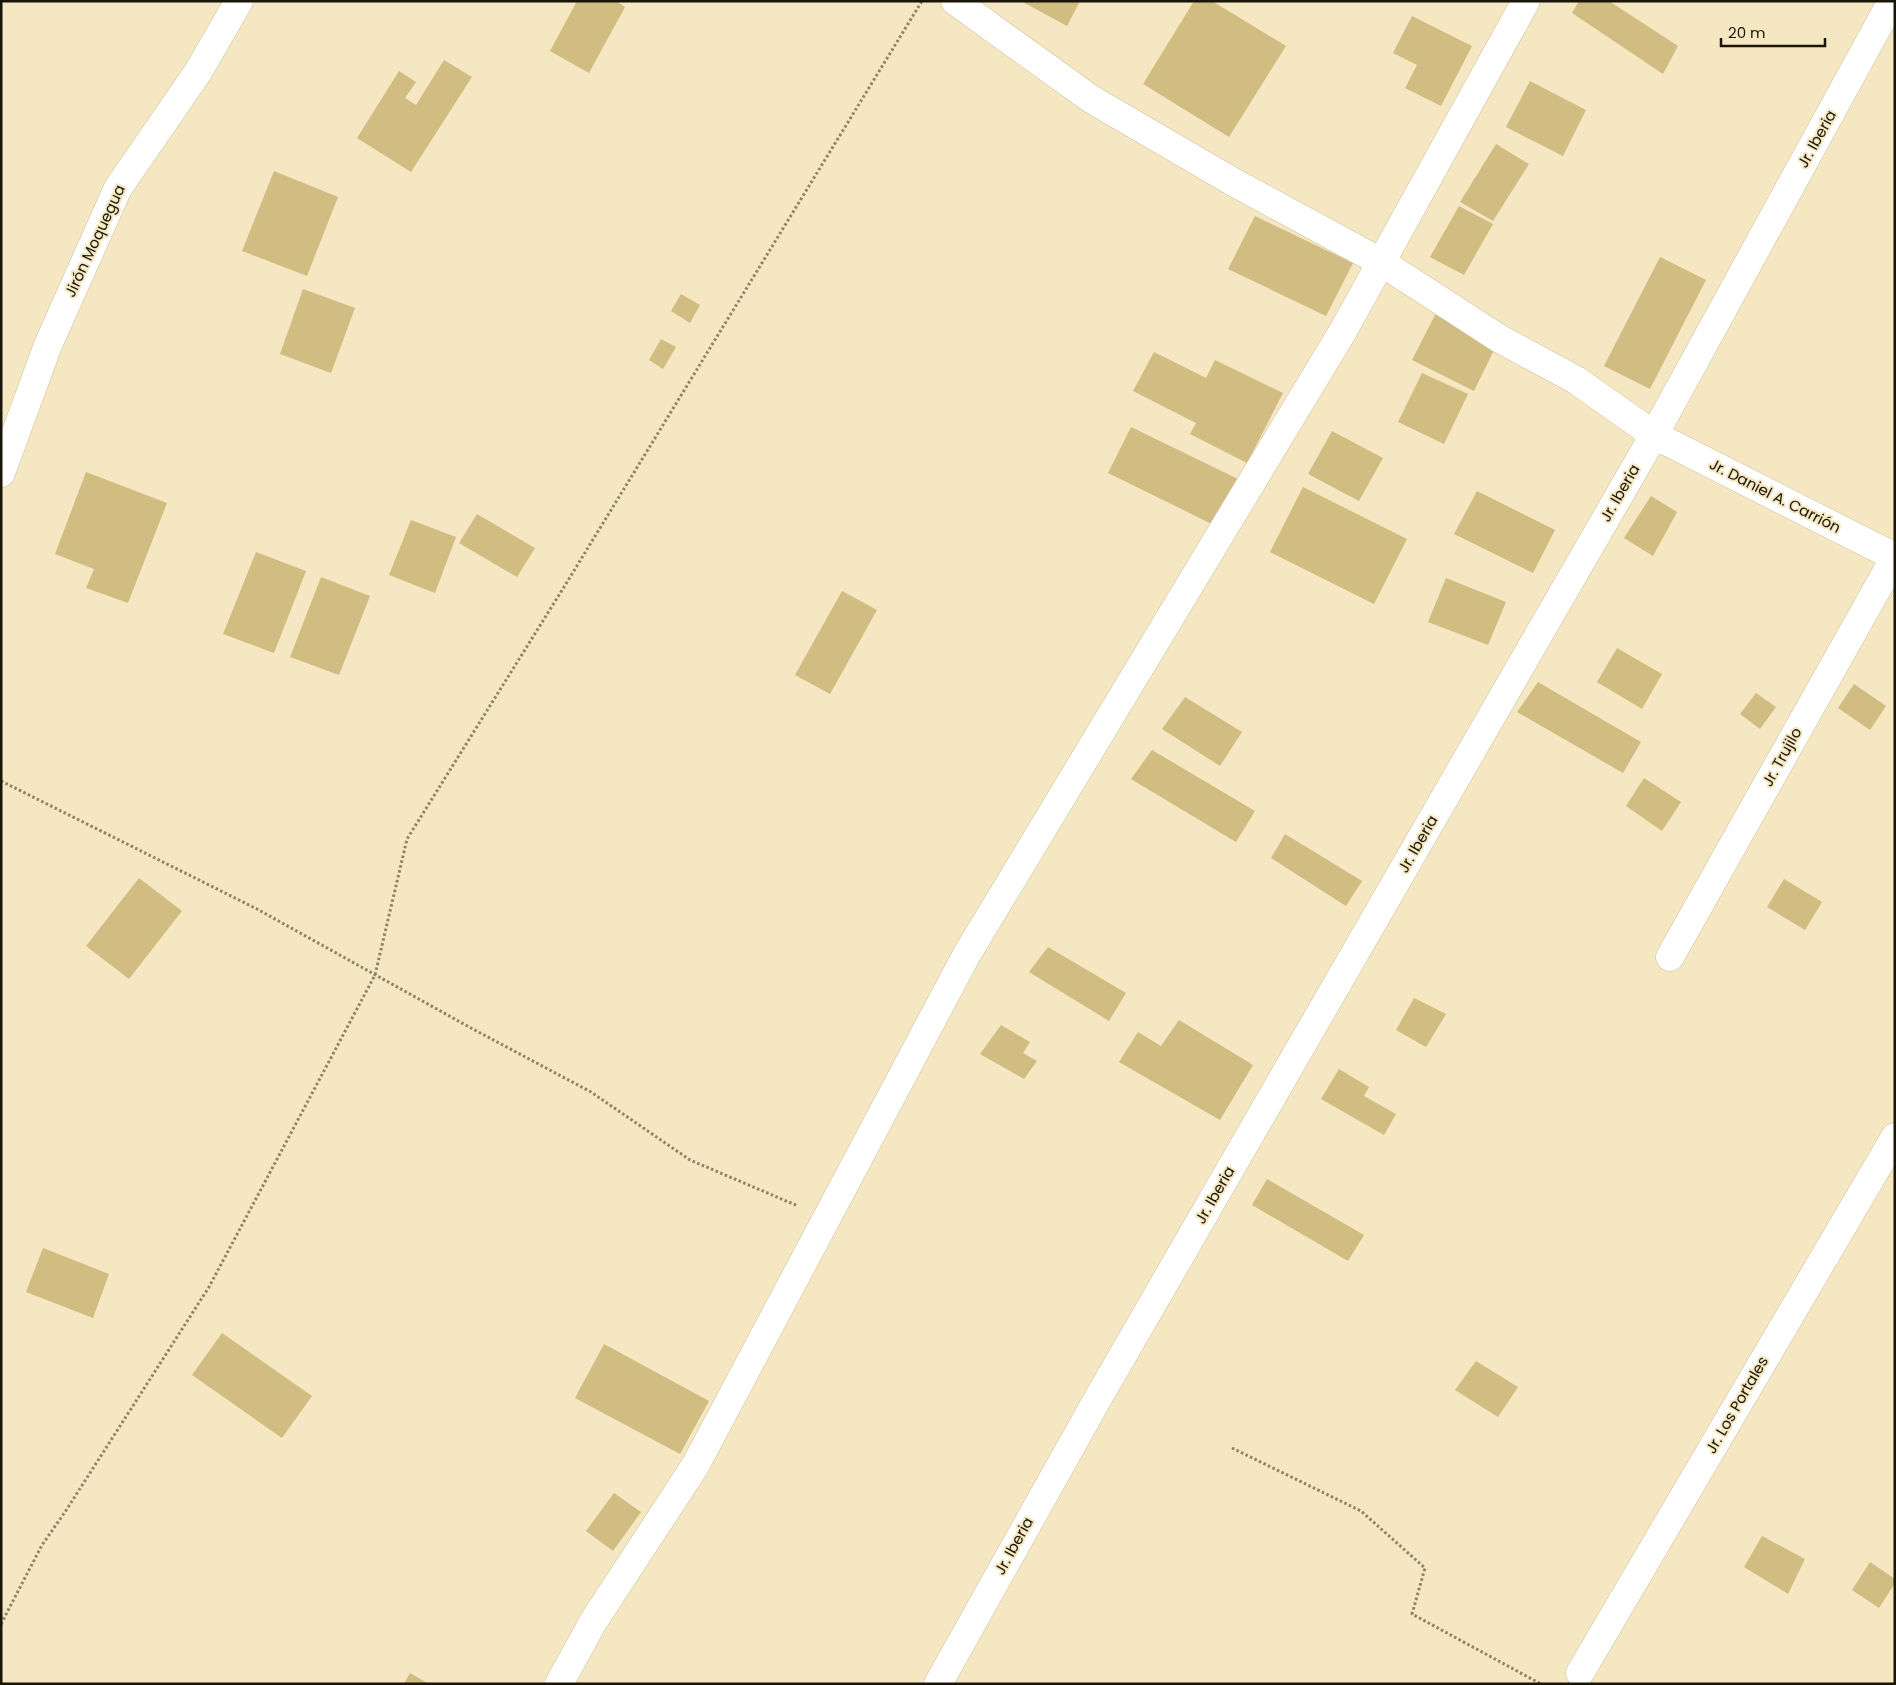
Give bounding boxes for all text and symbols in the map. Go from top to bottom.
scale bar [1721,15,1825,47]
text: 20 m [1728,22,1766,43]
street label: Jr. Iberia [1792,106,1841,172]
street label: Jirón Moquegua [59,181,130,300]
street label: Jr. Daniel A. Carrión [1706,453,1845,538]
street label: Jr. Iberia [1595,460,1644,525]
street label: Jr. Trujilo [1757,723,1806,790]
street label: Jr. Iberia [1393,811,1442,876]
street label: Jr. Iberia [1190,1162,1239,1227]
street label: Jr. Los Portales [1700,1352,1773,1457]
street label: Jr. Iberia [989,1513,1038,1579]

